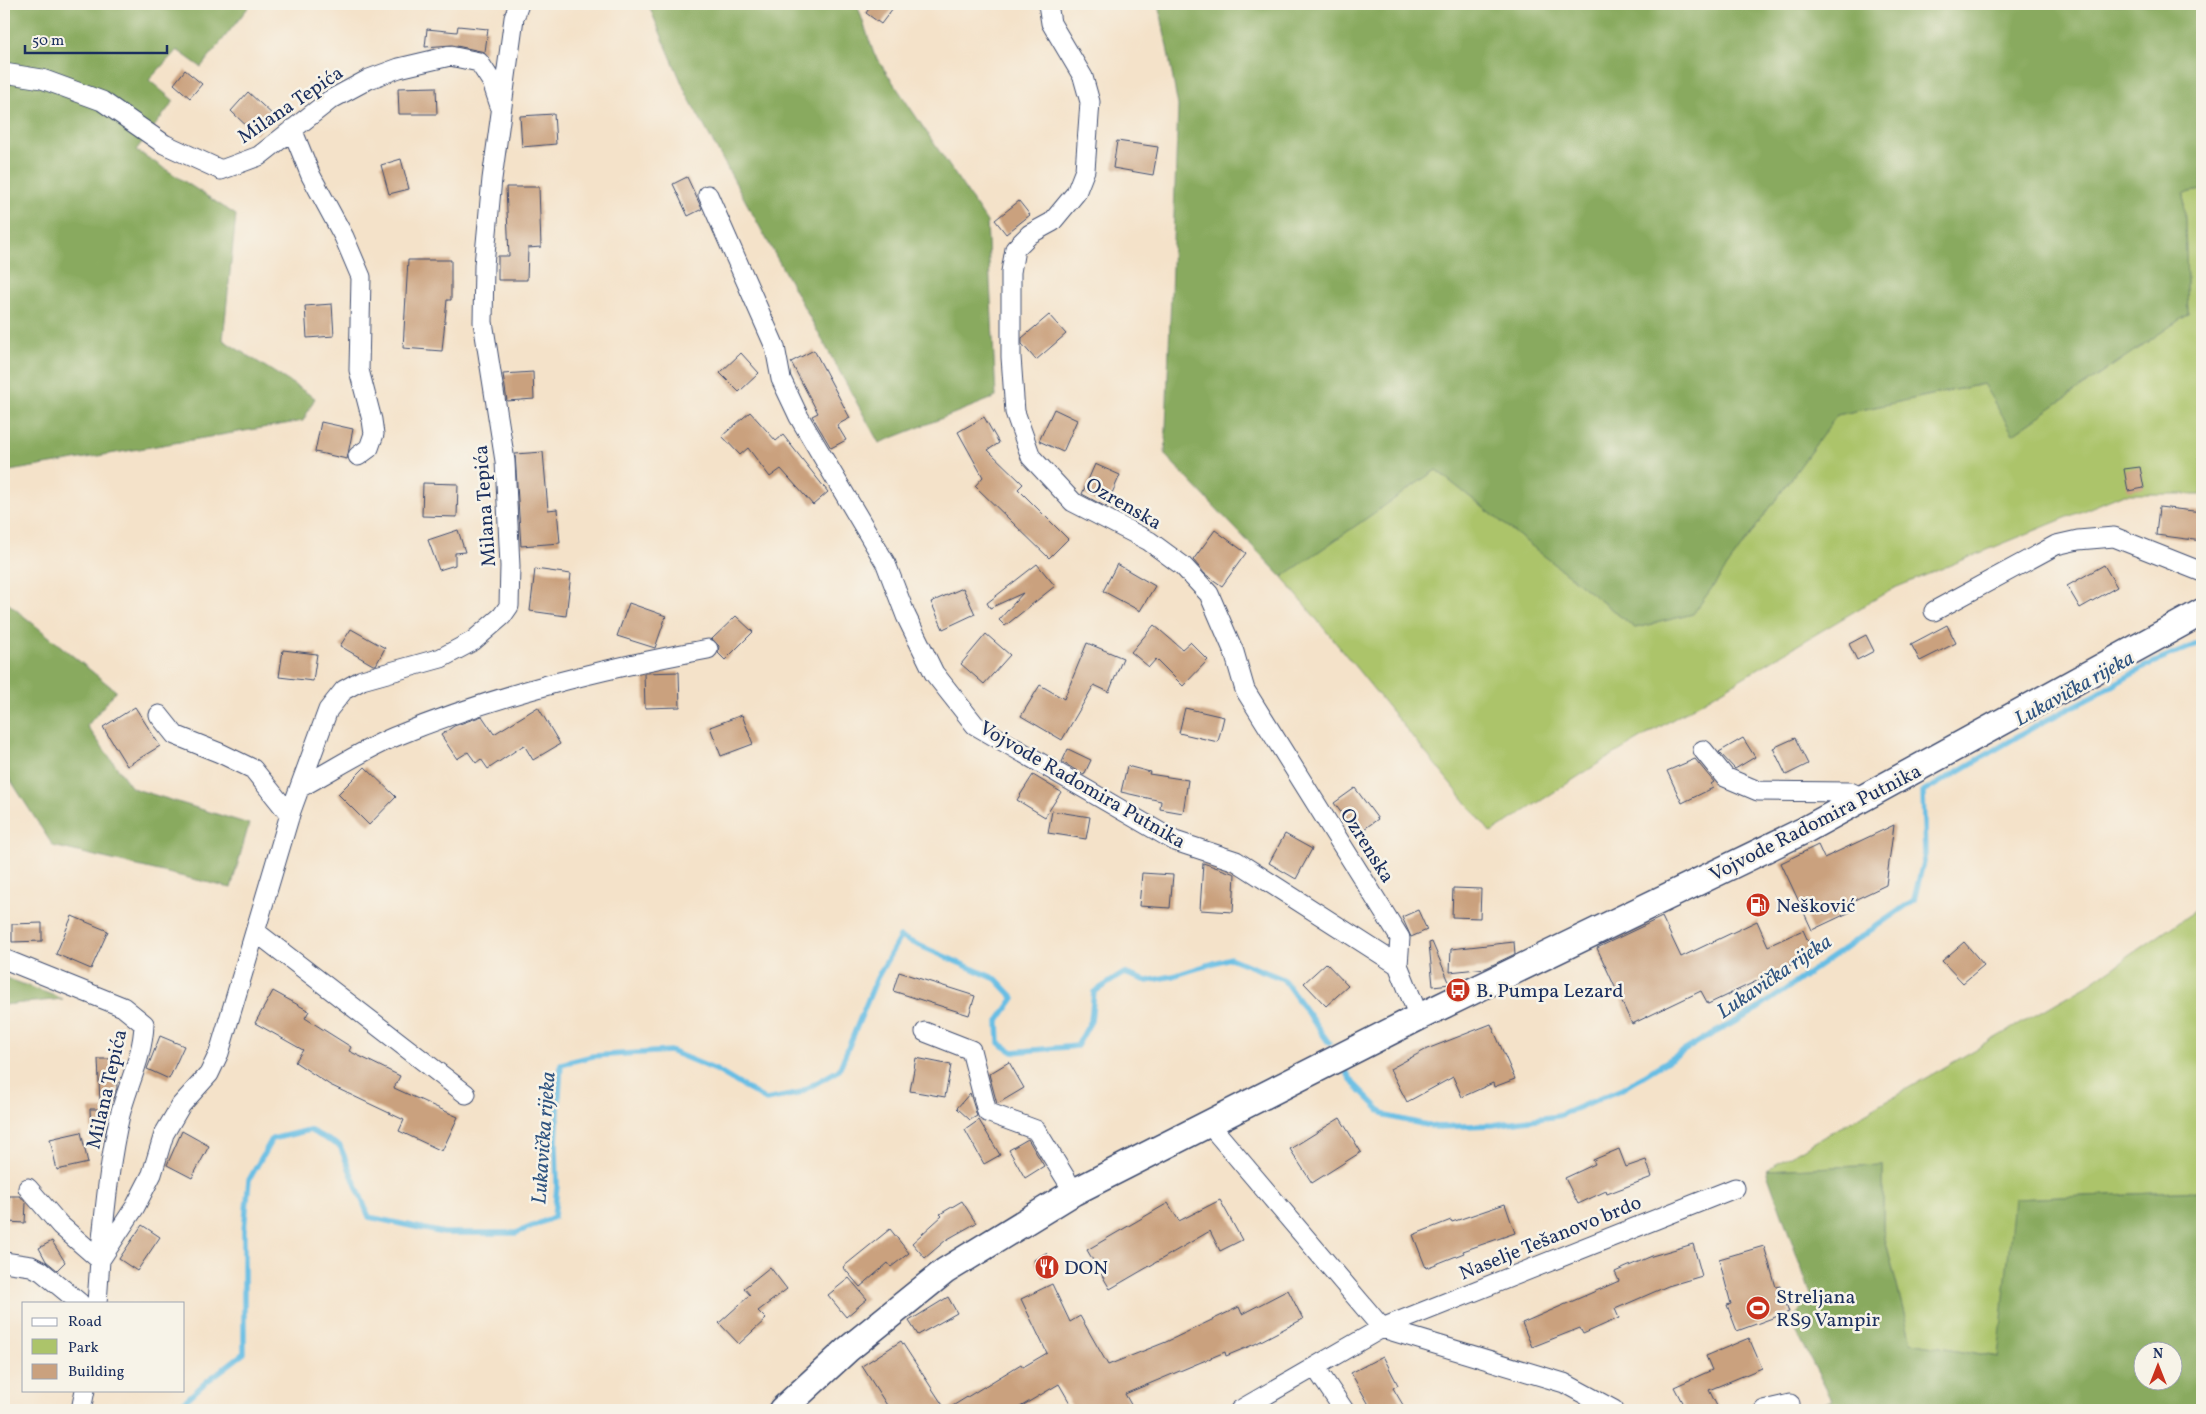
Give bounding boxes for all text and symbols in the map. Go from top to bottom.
scale bar [25,22,168,54]
text: 50 m [32,31,64,52]
street label: Milana Tepića [233,60,350,151]
street label: Milana Tepića [468,444,504,568]
street label: Ozrenska [1080,472,1166,538]
water label: Lukavička rijeka [2010,644,2140,734]
street label: Vojvode Radomira Putnika [974,715,1190,856]
street label: Vojvode Radomira Putnika [1705,758,1927,889]
street label: Ozrenska [1332,803,1400,889]
fuel station icon: Nešković [1745,892,1771,918]
place label: Nešković [1776,893,1856,921]
water label: Lukavička rijeka [1712,928,1838,1026]
bus stop icon: B. Pumpa Lezard [1445,977,1471,1003]
place label: B. Pumpa Lezard [1476,978,1624,1006]
street label: Milana Tepića [81,1027,135,1152]
water label: Lukavička rijeka [525,1071,564,1205]
street label: Naselje Tešanovo brdo [1455,1189,1646,1288]
restaurant icon: DON [1034,1254,1060,1280]
place label: DON [1064,1255,1108,1283]
place label: Streljana RS9 Vampir [1776,1284,1880,1335]
sports icon: Streljana RS9 Vampir [1745,1295,1771,1321]
legend [22,1302,185,1392]
text: Road [68,1312,102,1333]
text: Park [68,1338,99,1359]
north arrow [2134,1342,2184,1392]
text: N [2153,1345,2163,1364]
text: Building [68,1362,125,1383]

